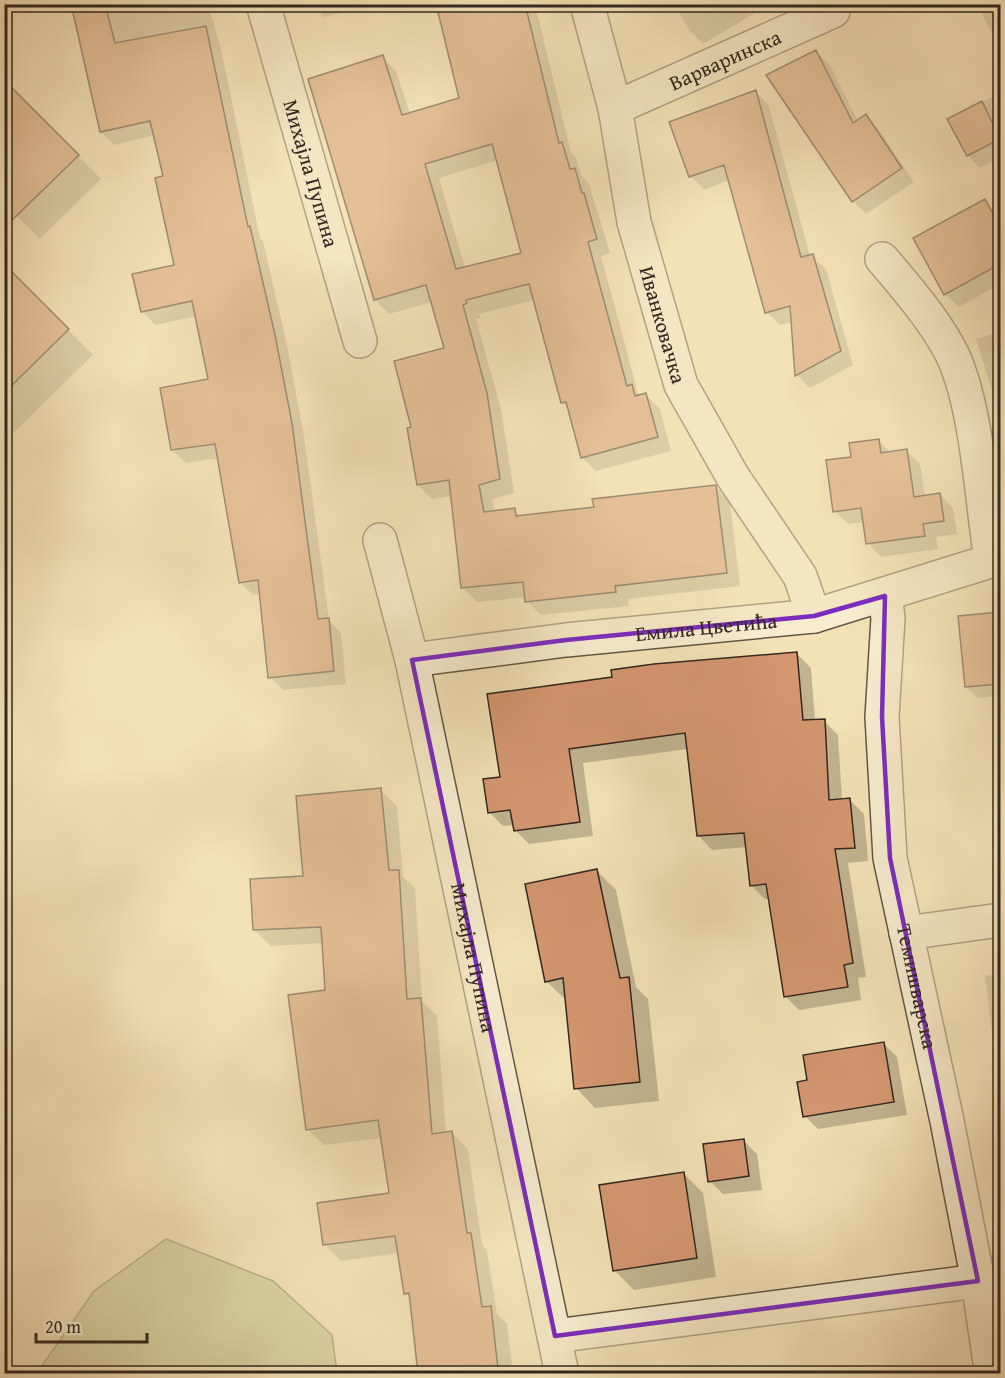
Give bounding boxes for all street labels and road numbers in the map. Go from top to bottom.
street label: Варваринска [664,21,786,98]
street label: Михајла Пупина [276,96,348,251]
street label: Иванковачка [632,262,695,387]
street label: Емила Цветића [634,604,778,649]
street label: Михајла Пупина [444,880,505,1035]
street label: Темишварска [889,921,946,1052]

